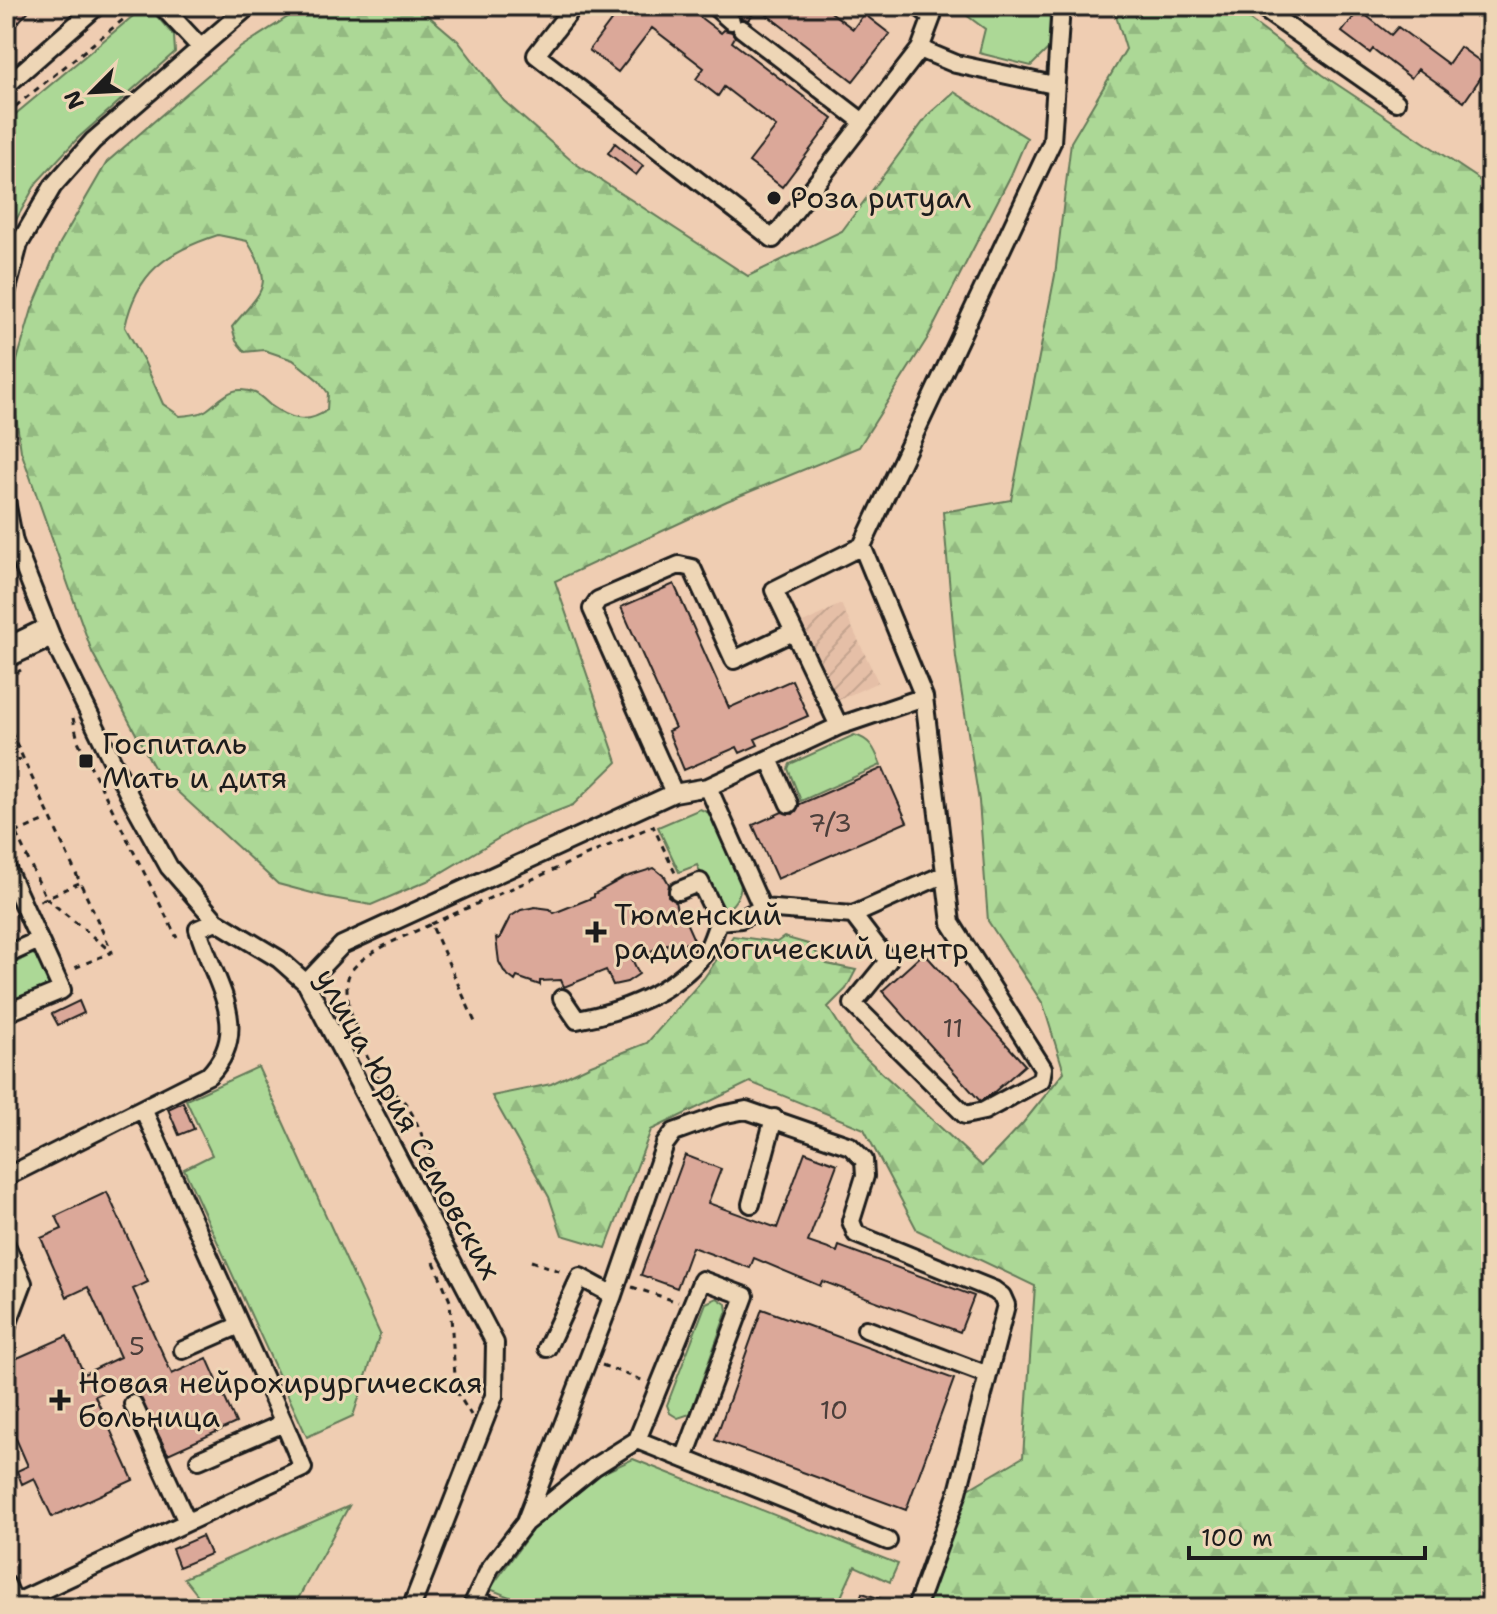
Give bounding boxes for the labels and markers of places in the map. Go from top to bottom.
place label: Роза ритуал [790,177,971,218]
marker: Роза ритуал [765,189,783,207]
place label: Госпиталь Мать и дитя [102,723,287,798]
marker: Госпиталь Мать и дитя [77,752,95,770]
place label: Тюменский радиологический центр [614,894,969,969]
marker: Тюменский радиологический центр [585,921,607,943]
place label: Новая нейрохирургическая больница [78,1362,483,1437]
marker: Новая нейрохирургическая больница [49,1389,71,1411]

